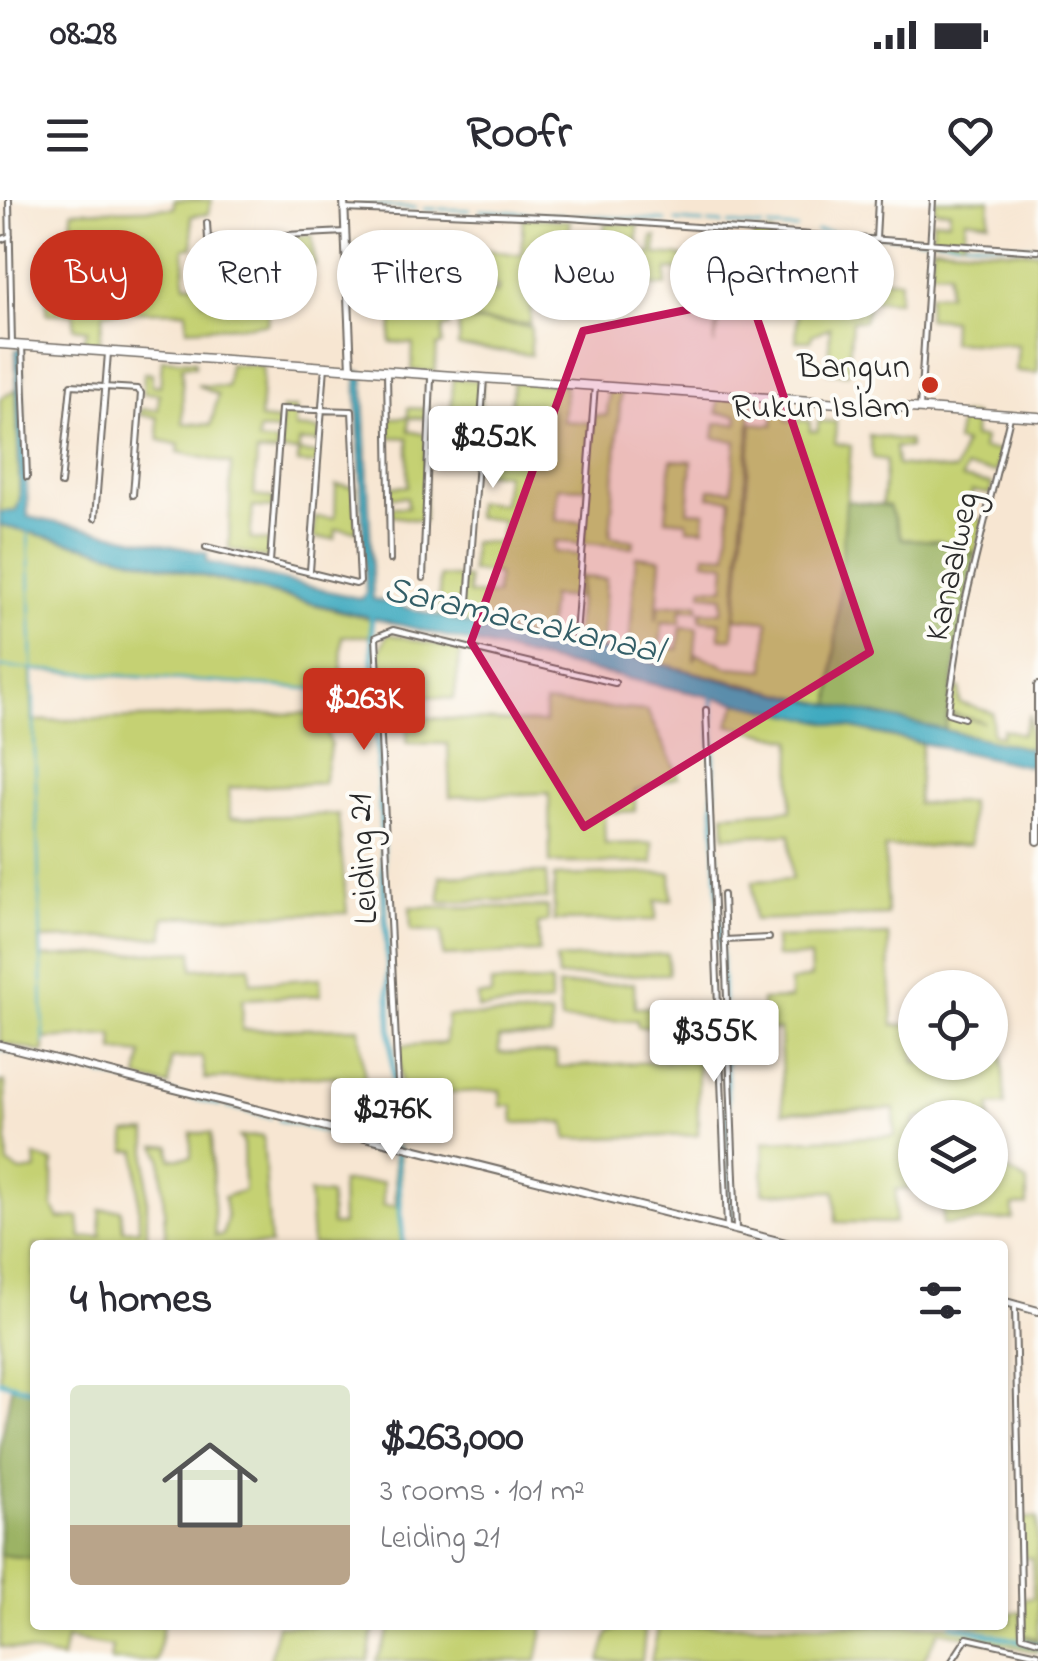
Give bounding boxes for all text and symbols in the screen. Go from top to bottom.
text: 08:28 [50,7,117,63]
text: Roofr [466,102,572,168]
icon: menu [40,108,95,163]
icon: heart [943,108,998,163]
chip: Buy [30,230,163,320]
chip: Rent [183,230,317,320]
chip: Filters [337,230,498,320]
chip: New [518,230,650,320]
chip: Apartment [670,230,894,320]
place label: Bangun Rukun Islam [731,343,910,434]
marker: Bangun Rukun Islam [919,374,941,396]
pin: $252K [423,406,563,491]
text: $252K [451,415,536,462]
street label: Kanaalweg [913,487,994,646]
water label: Saramaccakanaal [378,563,673,682]
pin: $263K [294,668,434,753]
text: $263K [325,677,403,724]
street label: Leiding 21 [336,792,393,926]
map controls [898,970,1008,1210]
button: locate [898,970,1008,1080]
pin: $355K [644,1000,784,1085]
text: $355K [672,1009,756,1056]
pin: $276K [322,1078,462,1163]
text: $276K [353,1087,431,1134]
button: layers [898,1100,1008,1210]
text: 4 homes [70,1270,212,1331]
icon: filters [913,1273,968,1328]
text: $263,000 [380,1408,524,1469]
icon: home [150,1425,270,1545]
text: 3 rooms · 101 m² [380,1469,585,1516]
text: Leiding 21 [380,1516,500,1563]

